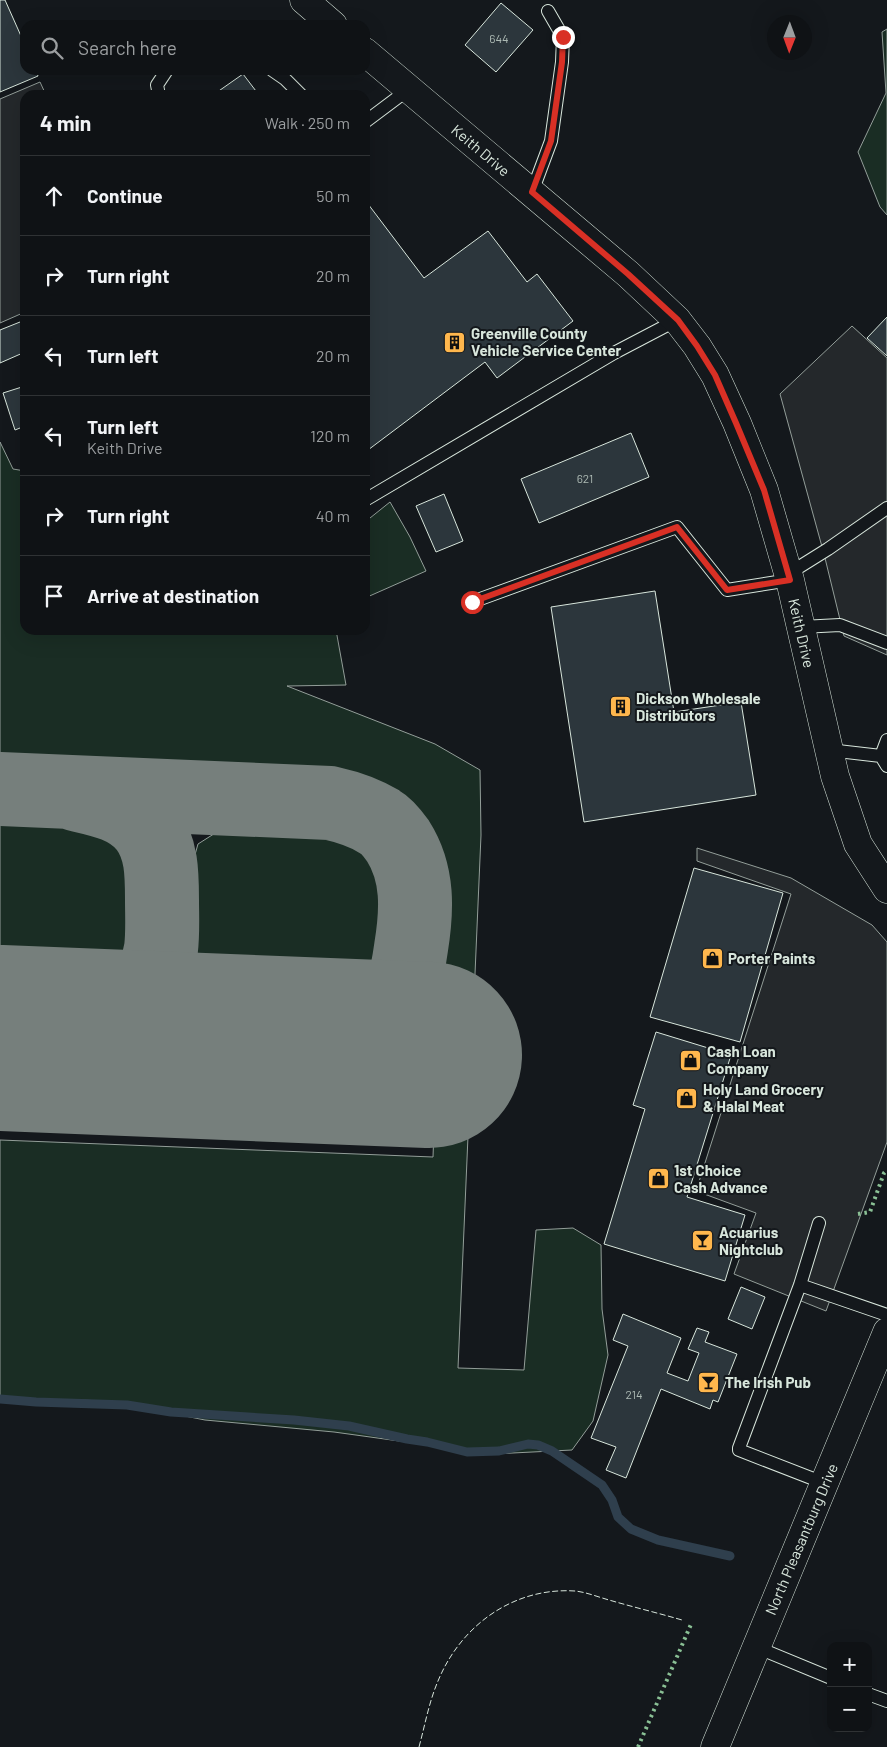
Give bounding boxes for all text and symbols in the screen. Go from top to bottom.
north arrow [767,15,812,60]
search box [20,20,370,75]
route end [552,26,575,49]
house number: 644 [489,31,509,45]
icon: search [38,34,66,62]
text: Search here [78,36,177,59]
text: 4 min [40,110,91,135]
text: Walk · 250 m [265,113,350,132]
street label: Keith Drive [448,120,514,180]
icon: ahead [40,182,68,210]
text: Continue [87,184,163,207]
text: 50 m [316,186,350,205]
icon: right [40,262,68,290]
text: Turn right [87,264,169,287]
text: 20 m [316,266,350,285]
place label: Greenville County Vehicle Service Center [471,324,622,359]
building icon: Greenville County Vehicle Service Center [443,330,467,354]
icon: left [40,342,68,370]
text: Turn left [87,344,158,367]
text: 20 m [316,346,350,365]
text: Turn left [87,415,158,438]
icon: left [40,422,68,450]
text: 120 m [310,426,350,445]
text: Keith Drive [87,438,162,457]
house number: 621 [577,471,593,485]
icon: right [40,502,68,530]
text: Turn right [87,504,169,527]
text: 40 m [316,506,350,525]
icon: arrive [40,582,68,610]
text: Arrive at destination [87,584,259,607]
route start [461,591,484,614]
street label: Keith Drive [785,597,819,669]
place label: Dickson Wholesale Distributors [636,689,761,724]
building icon: Dickson Wholesale Distributors [608,695,632,719]
shop icon: Porter Paints [700,946,724,970]
place label: Porter Paints [728,949,816,967]
place label: Cash Loan Company [707,1042,776,1077]
shop icon: Cash Loan Company [679,1048,703,1072]
place label: Holy Land Grocery & Halal Meat [703,1080,824,1115]
shop icon: Holy Land Grocery & Halal Meat [675,1086,699,1110]
place label: 1st Choice Cash Advance [674,1161,768,1196]
shop icon: 1st Choice Cash Advance [646,1167,670,1191]
place label: Acuarius Nightclub [719,1223,783,1258]
bar icon: Acuarius Nightclub [691,1229,715,1253]
bar icon: The Irish Pub [697,1370,721,1394]
place label: The Irish Pub [725,1373,811,1391]
house number: 214 [625,1387,643,1401]
street label: North Pleasantburg Drive [761,1461,841,1617]
map controls [827,1642,872,1732]
button: + [827,1642,872,1687]
button: − [827,1687,872,1732]

